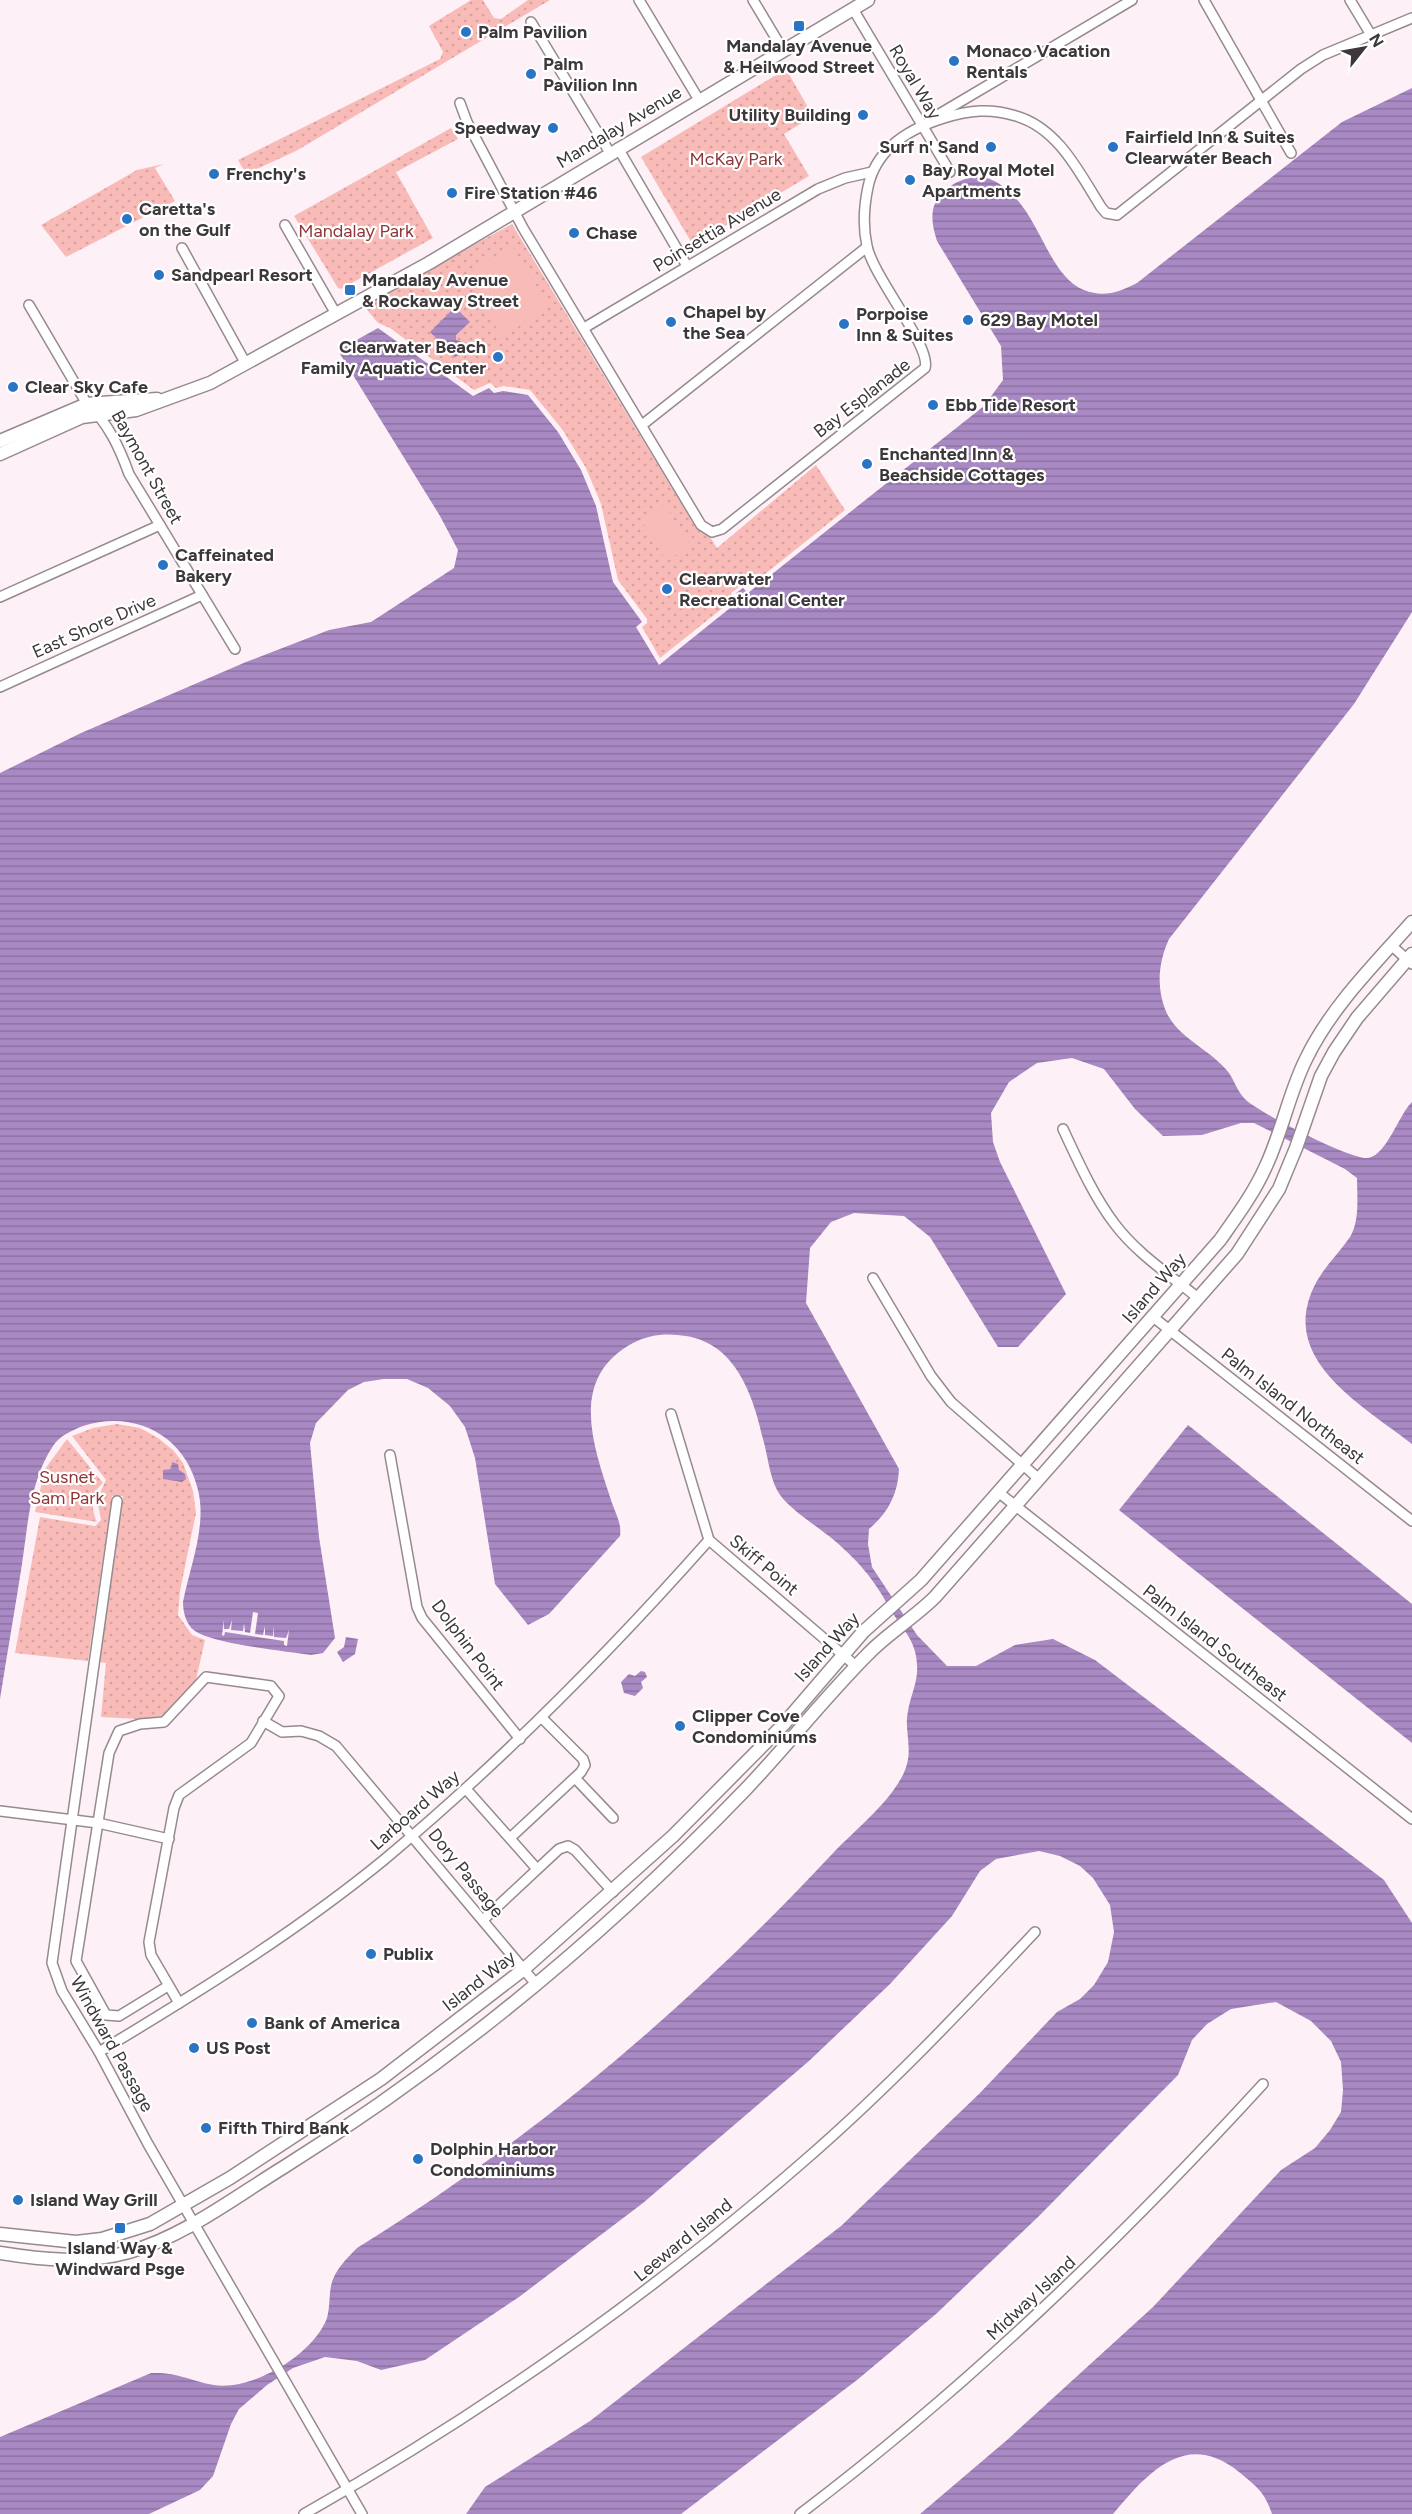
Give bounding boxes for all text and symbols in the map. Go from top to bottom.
north arrow [1334,18,1394,78]
marker: Mandalay Avenue & Heilwood Street [792,19,806,33]
place label: Palm Pavilion [478,21,587,43]
marker: Palm Pavilion [459,25,473,39]
text: N [1365,30,1388,51]
place label: Mandalay Avenue & Heilwood Street [723,35,875,78]
place label: Monaco Vacation Rentals [966,40,1110,83]
street label: Royal Way [884,41,946,124]
place label: Palm Pavilion Inn [543,53,638,96]
marker: Monaco Vacation Rentals [947,54,961,68]
marker: Palm Pavilion Inn [524,67,538,81]
street label: Mandalay Avenue [552,81,686,173]
place label: Utility Building [728,104,851,126]
marker: Utility Building [856,108,870,122]
place label: Speedway [454,117,542,139]
marker: Speedway [546,121,560,135]
place label: Fairfield Inn & Suites Clearwater Beach [1125,126,1295,169]
place label: Surf n' Sand [879,136,979,158]
marker: Surf n' Sand [984,140,998,154]
marker: Fairfield Inn & Suites Clearwater Beach [1106,140,1120,154]
park label: McKay Park [690,148,783,170]
place label: Bay Royal Motel Apartments [922,159,1054,202]
place label: Frenchy's [226,163,306,185]
marker: Frenchy's [207,167,221,181]
marker: Bay Royal Motel Apartments [903,173,917,187]
place label: Fire Station #46 [464,182,597,204]
street label: Poinsettia Avenue [649,183,785,277]
marker: Fire Station #46 [445,186,459,200]
place label: Caretta's on the Gulf [139,198,232,241]
marker: Caretta's on the Gulf [120,212,134,226]
park label: Mandalay Park [298,220,414,242]
place label: Chase [586,222,637,244]
marker: Chase [567,226,581,240]
place label: Sandpearl Resort [171,264,313,286]
marker: Sandpearl Resort [152,268,166,282]
place label: Mandalay Avenue & Rockaway Street [362,269,519,312]
marker: Mandalay Avenue & Rockaway Street [343,283,357,297]
place label: Chapel by the Sea [683,301,767,344]
place label: Porpoise Inn & Suites [856,303,954,346]
place label: 629 Bay Motel [980,309,1098,331]
marker: 629 Bay Motel [961,313,975,327]
marker: Chapel by the Sea [664,315,678,329]
marker: Porpoise Inn & Suites [837,317,851,331]
place label: Clearwater Beach Family Aquatic Center [301,336,486,379]
marker: Clearwater Beach Family Aquatic Center [491,350,505,364]
street label: Bay Esplanade [809,353,915,442]
place label: Clear Sky Cafe [25,376,148,398]
marker: Clear Sky Cafe [6,380,20,394]
place label: Ebb Tide Resort [945,394,1076,416]
marker: Ebb Tide Resort [926,398,940,412]
street label: Baymont Street [107,406,187,528]
place label: Enchanted Inn & Beachside Cottages [879,443,1045,486]
marker: Enchanted Inn & Beachside Cottages [860,457,874,471]
place label: Caffeinated Bakery [175,544,274,587]
marker: Caffeinated Bakery [156,558,170,572]
place label: Clearwater Recreational Center [679,568,845,611]
marker: Clearwater Recreational Center [660,582,674,596]
street label: East Shore Drive [29,589,159,663]
street label: Island Way [1117,1248,1191,1328]
street label: Palm Island Northeast [1217,1343,1369,1469]
park label: Susnet Sam Park [30,1466,104,1509]
street label: Skiff Point [725,1530,803,1600]
street label: Palm Island Southeast [1138,1580,1292,1706]
street label: Dolphin Point [427,1595,509,1695]
street label: Island Way [790,1607,864,1687]
place label: Clipper Cove Condominiums [692,1705,817,1748]
marker: Clipper Cove Condominiums [673,1719,687,1733]
street label: Larboard Way [366,1765,464,1855]
street label: Dory Passage [423,1824,509,1922]
place label: Publix [383,1943,434,1965]
street label: Island Way [438,1945,520,2016]
marker: Publix [364,1947,378,1961]
street label: Windward Passage [66,1972,159,2116]
place label: Bank of America [264,2012,400,2034]
marker: Bank of America [245,2016,259,2030]
place label: US Post [206,2037,271,2059]
marker: US Post [187,2041,201,2055]
place label: Fifth Third Bank [218,2117,350,2139]
marker: Fifth Third Bank [199,2121,213,2135]
place label: Dolphin Harbor Condominiums [430,2138,556,2181]
marker: Dolphin Harbor Condominiums [411,2152,425,2166]
place label: Island Way Grill [30,2189,158,2211]
marker: Island Way Grill [11,2193,25,2207]
street label: Leeward Island [629,2194,737,2286]
marker: Island Way & Windward Psge [113,2221,127,2235]
place label: Island Way & Windward Psge [55,2237,185,2280]
street label: Midway Island [982,2251,1080,2345]

